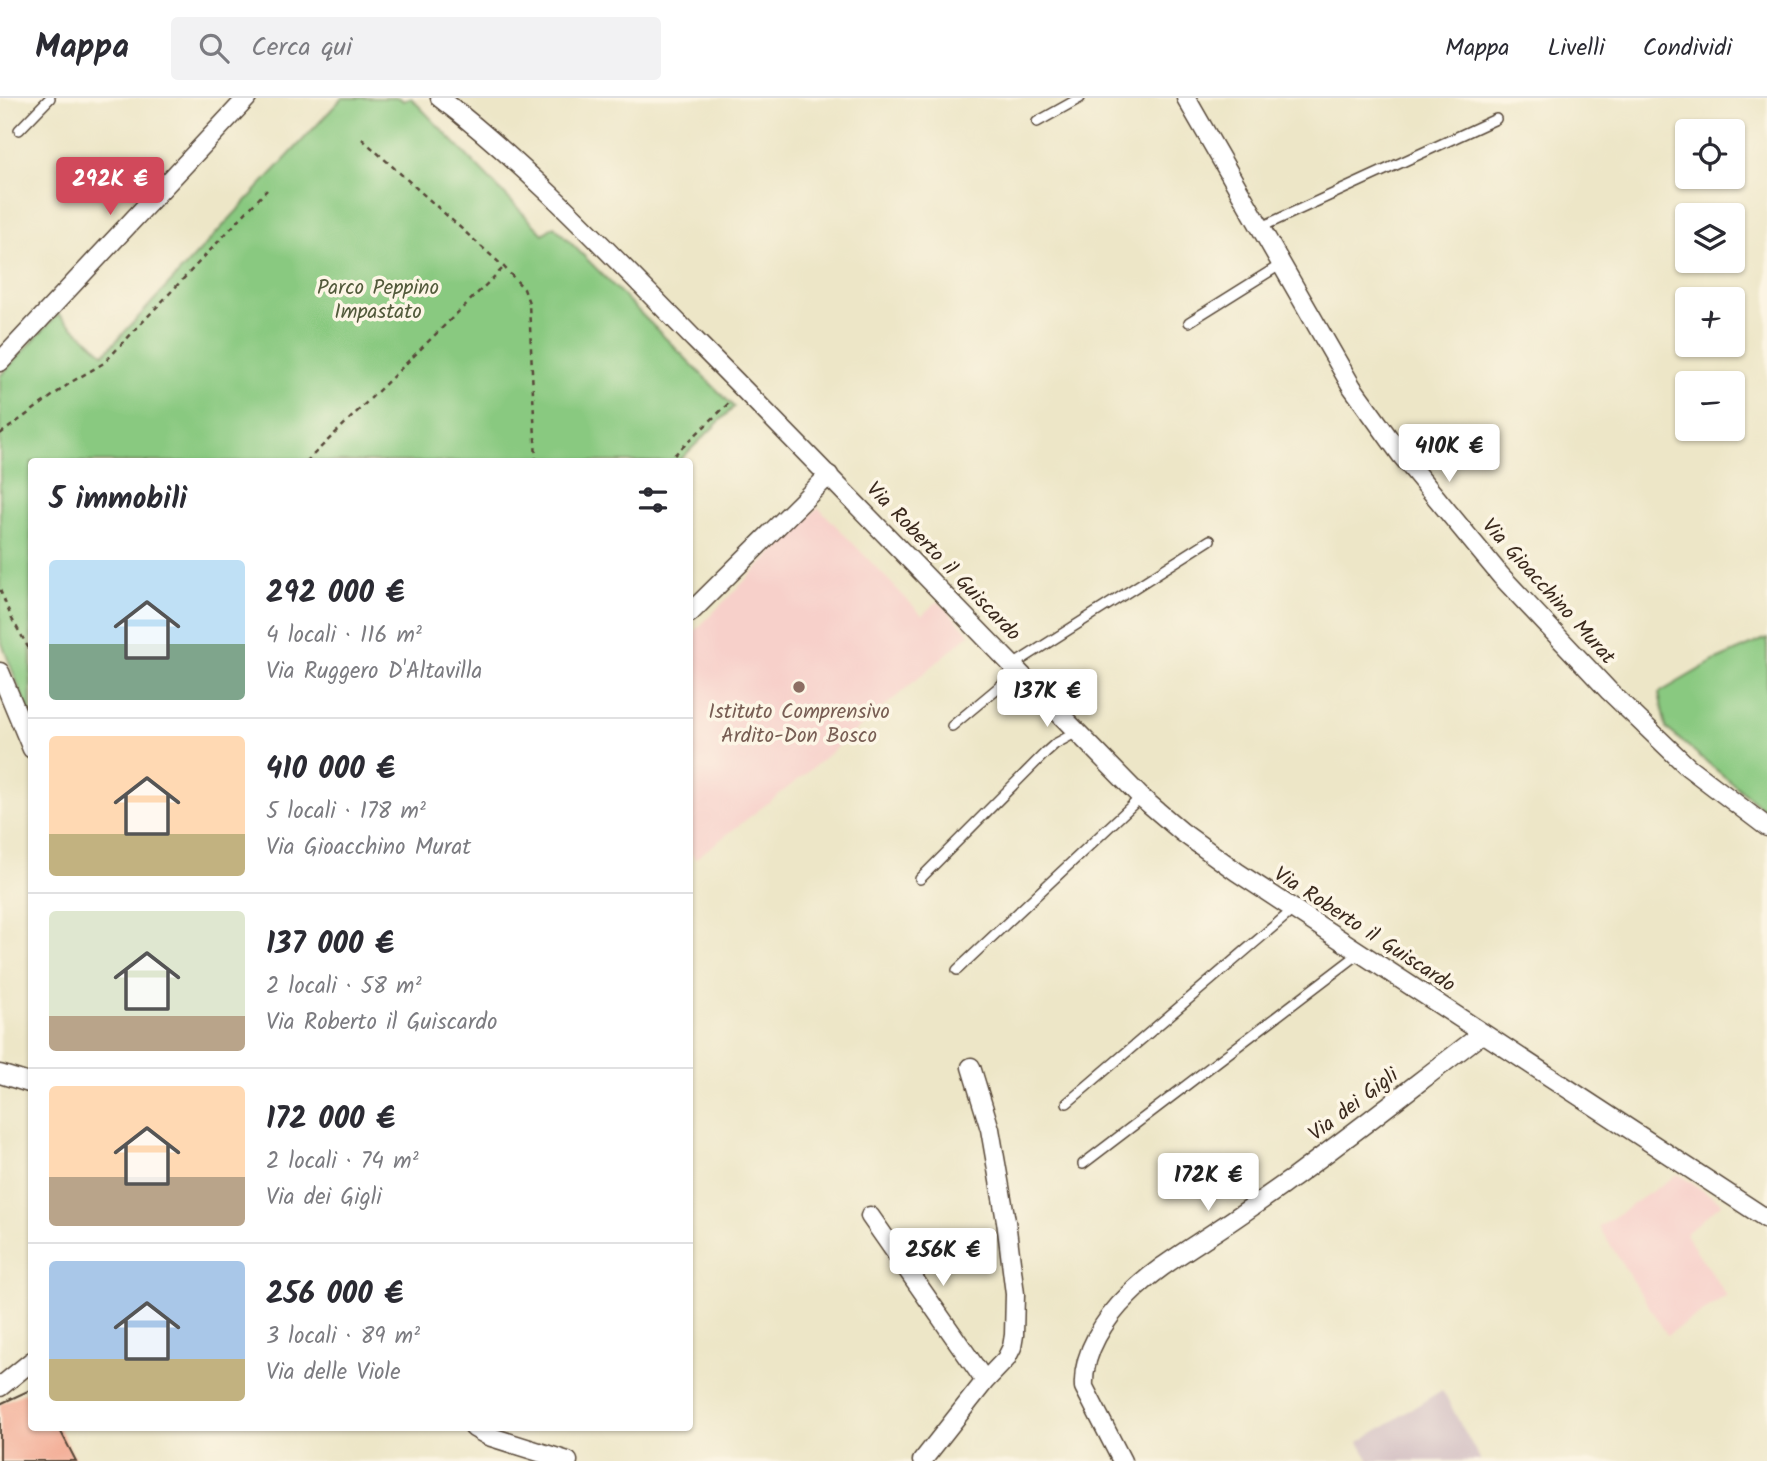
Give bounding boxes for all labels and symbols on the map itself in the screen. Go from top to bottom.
pin: 292K € [53,158,167,217]
park label: Parco Peppino Impastato [317,272,439,329]
pin: 410K € [1392,424,1506,484]
street label: Via Roberto il Guiscardo [858,475,1028,649]
street label: Via Gioacchino Murat [1473,511,1623,673]
pin: 137K € [990,670,1104,729]
marker: Istituto Comprensivo Ardito-Don Bosco [791,679,807,695]
place label: Istituto Comprensivo Ardito-Don Bosco [708,696,890,753]
street label: Via Roberto il Guiscardo [1267,859,1462,1002]
street label: Via dei Gigli [1302,1060,1407,1150]
pin: 172K € [1151,1154,1265,1213]
pin: 256K € [886,1228,1000,1288]

